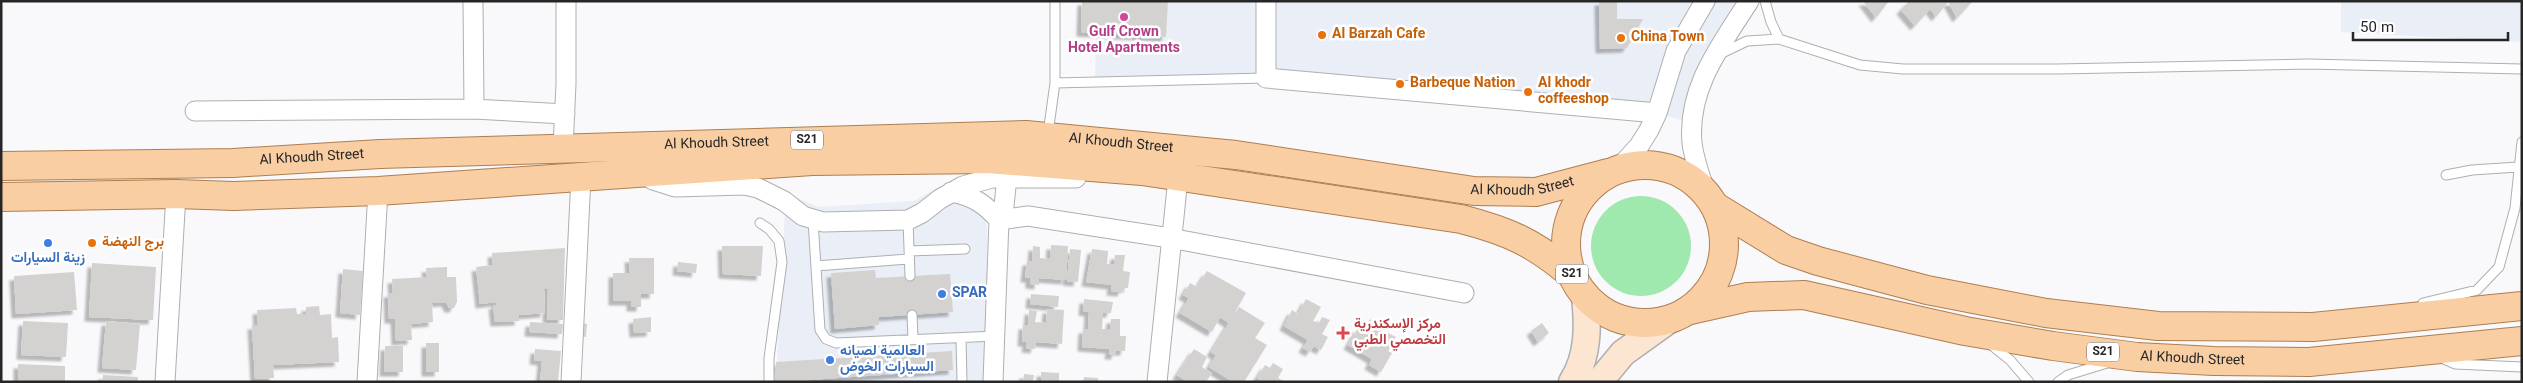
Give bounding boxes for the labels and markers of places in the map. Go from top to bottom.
marker: Gulf Crown Hotel Apartments [1118,11,1130,23]
place label: Gulf Crown Hotel Apartments [1068,22,1180,60]
place label: Al Barzah Cafe [1332,24,1426,46]
place label: China Town [1631,27,1704,49]
marker: Al Barzah Cafe [1316,29,1328,41]
marker: China Town [1615,32,1627,44]
place label: Barbeque Nation [1410,73,1516,95]
place label: Al khodr coffeeshop [1538,73,1609,111]
marker: Barbeque Nation [1394,78,1406,90]
marker: Al khodr coffeeshop [1522,86,1534,98]
place label: برج النهضة [102,232,164,254]
marker: زينة السيارات [42,237,54,249]
marker: برج النهضة [86,237,98,249]
place label: زينة السيارات [11,248,85,270]
place label: SPAR [952,283,987,305]
marker: SPAR [936,288,948,300]
place label: مركز الإسكندرية التخصصي الطبي [1354,314,1446,352]
marker: مركز الإسكندرية التخصصي الطبي [1336,326,1350,340]
place label: العالمية لصيانه السيارات الخوض [840,341,934,379]
marker: العالمية لصيانه السيارات الخوض [824,354,836,366]

